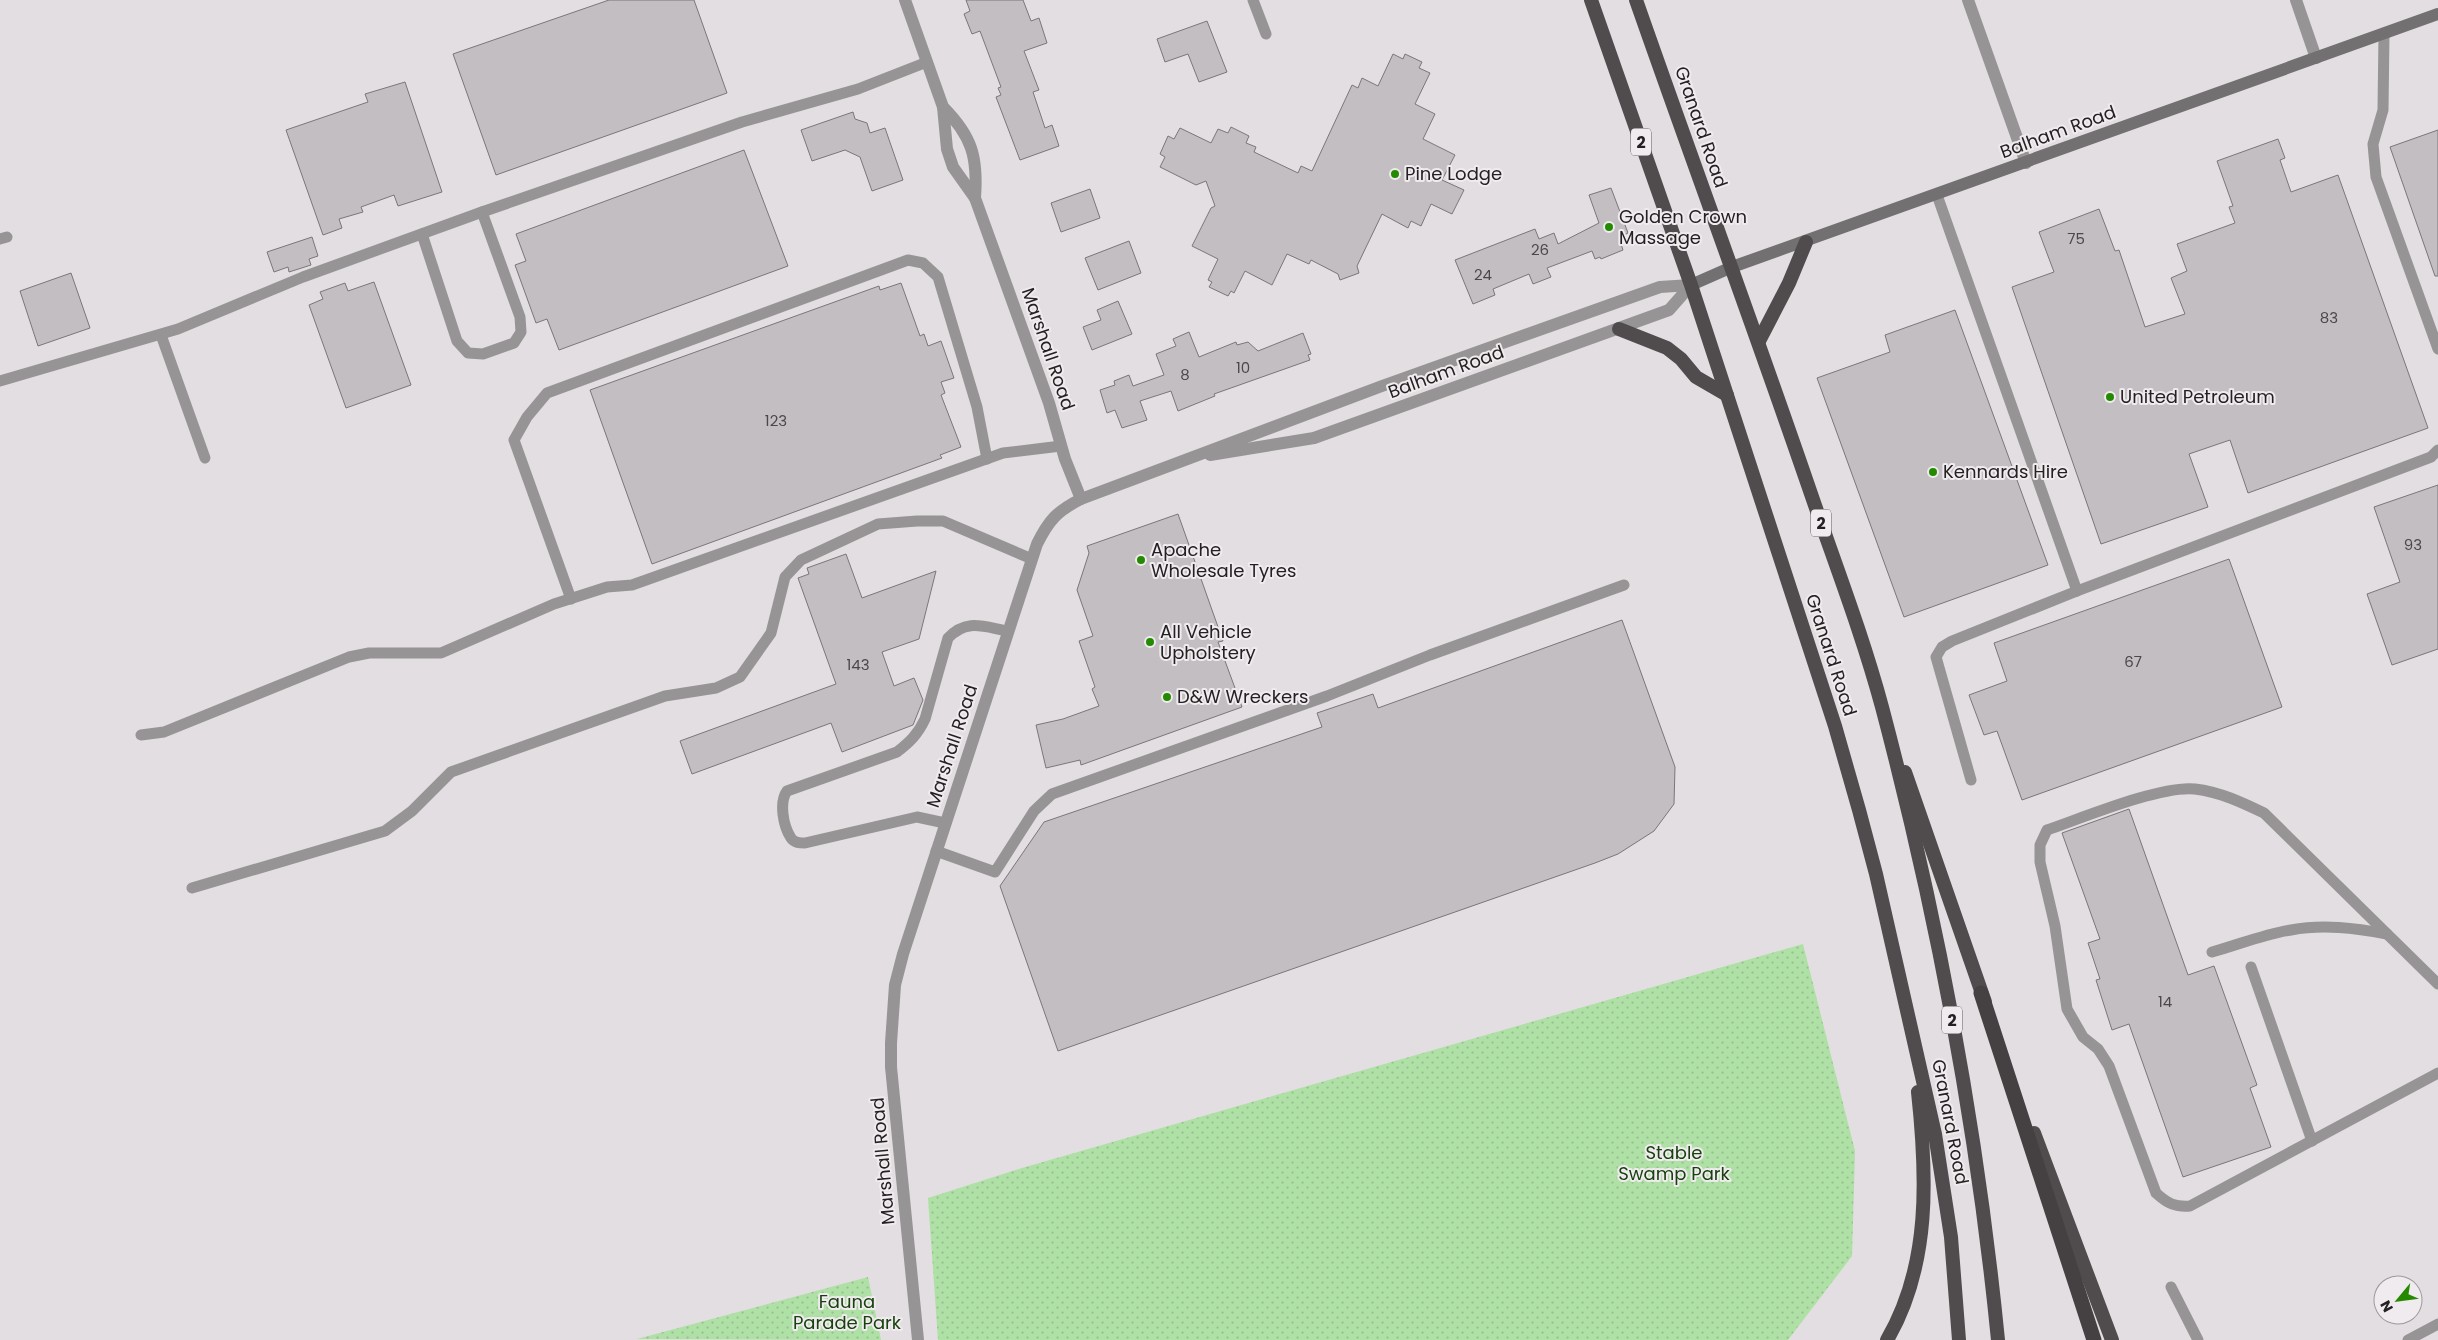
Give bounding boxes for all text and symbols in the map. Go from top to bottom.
street label: Granard Road [1669,63,1734,191]
street label: Balham Road [1996,99,2119,164]
road number: 2 [1631,128,1651,156]
place label: Pine Lodge [1405,161,1502,186]
marker: Pine Lodge [1389,168,1401,180]
place label: Golden Crown Massage [1619,204,1747,250]
marker: Golden Crown Massage [1603,221,1615,233]
house number: 75 [2067,228,2085,249]
house number: 26 [1531,239,1549,260]
house number: 24 [1474,264,1492,285]
street label: Marshall Road [1016,284,1081,413]
house number: 83 [2320,307,2338,328]
street label: Balham Road [1384,339,1507,404]
house number: 10 [1236,357,1250,378]
house number: 8 [1180,364,1190,385]
place label: United Petroleum [2120,384,2275,409]
marker: United Petroleum [2104,391,2116,403]
house number: 123 [765,410,787,431]
place label: Kennards Hire [1943,459,2068,484]
marker: Kennards Hire [1927,466,1939,478]
road number: 2 [1811,509,1831,536]
house number: 93 [2404,534,2422,555]
place label: Apache Wholesale Tyres [1151,537,1296,583]
marker: Apache Wholesale Tyres [1135,554,1147,566]
street label: Granard Road [1800,591,1863,719]
place label: All Vehicle Upholstery [1160,619,1256,665]
marker: All Vehicle Upholstery [1144,636,1156,648]
house number: 67 [2124,651,2142,672]
house number: 143 [846,654,870,675]
street label: Marshall Road [920,681,983,811]
place label: D&W Wreckers [1177,684,1308,709]
marker: D&W Wreckers [1161,691,1173,703]
house number: 14 [2158,991,2172,1012]
road number: 2 [1942,1006,1962,1034]
street label: Granard Road [1926,1057,1975,1187]
street label: Marshall Road [864,1096,901,1226]
park label: Stable Swamp Park [1618,1140,1731,1186]
north arrow [2373,1275,2423,1325]
park label: Fauna Parade Park [793,1289,902,1335]
text: N [2375,1297,2398,1316]

